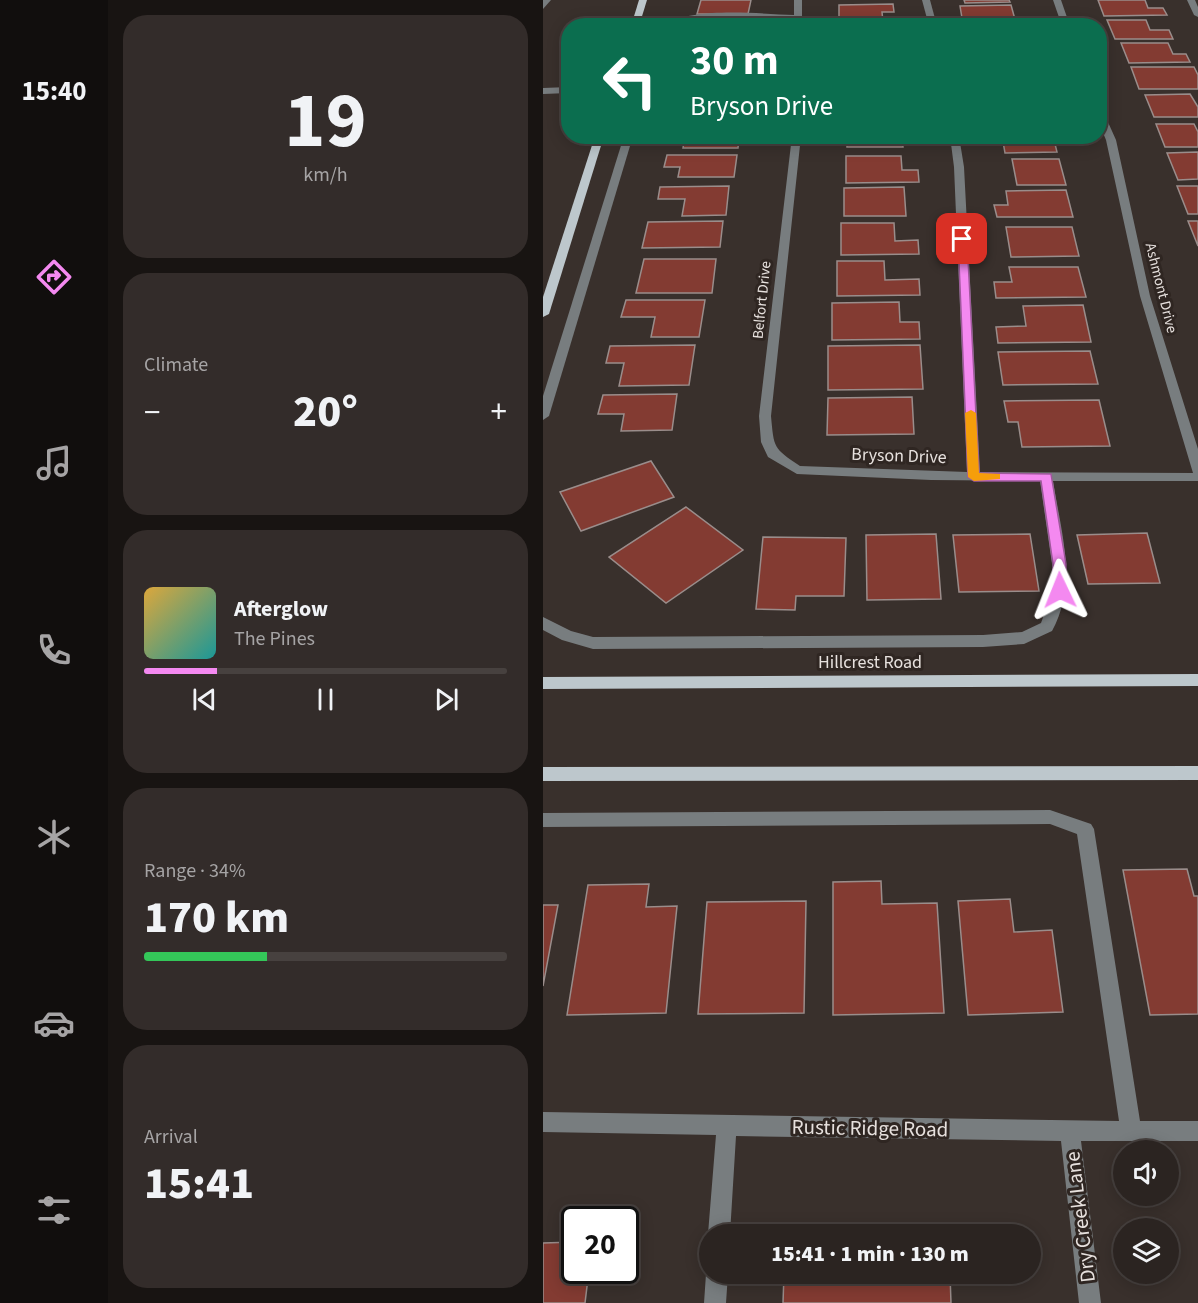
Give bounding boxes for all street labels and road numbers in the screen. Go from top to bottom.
street label: Ashmont Drive [1140,241,1182,335]
street label: Belfort Drive [747,260,777,340]
street label: Bryson Drive [851,442,947,470]
street label: Hillcrest Road [818,650,922,675]
street label: Rustic Ridge Road [791,1112,949,1144]
street label: Dry Creek Lane [1057,1150,1103,1284]

